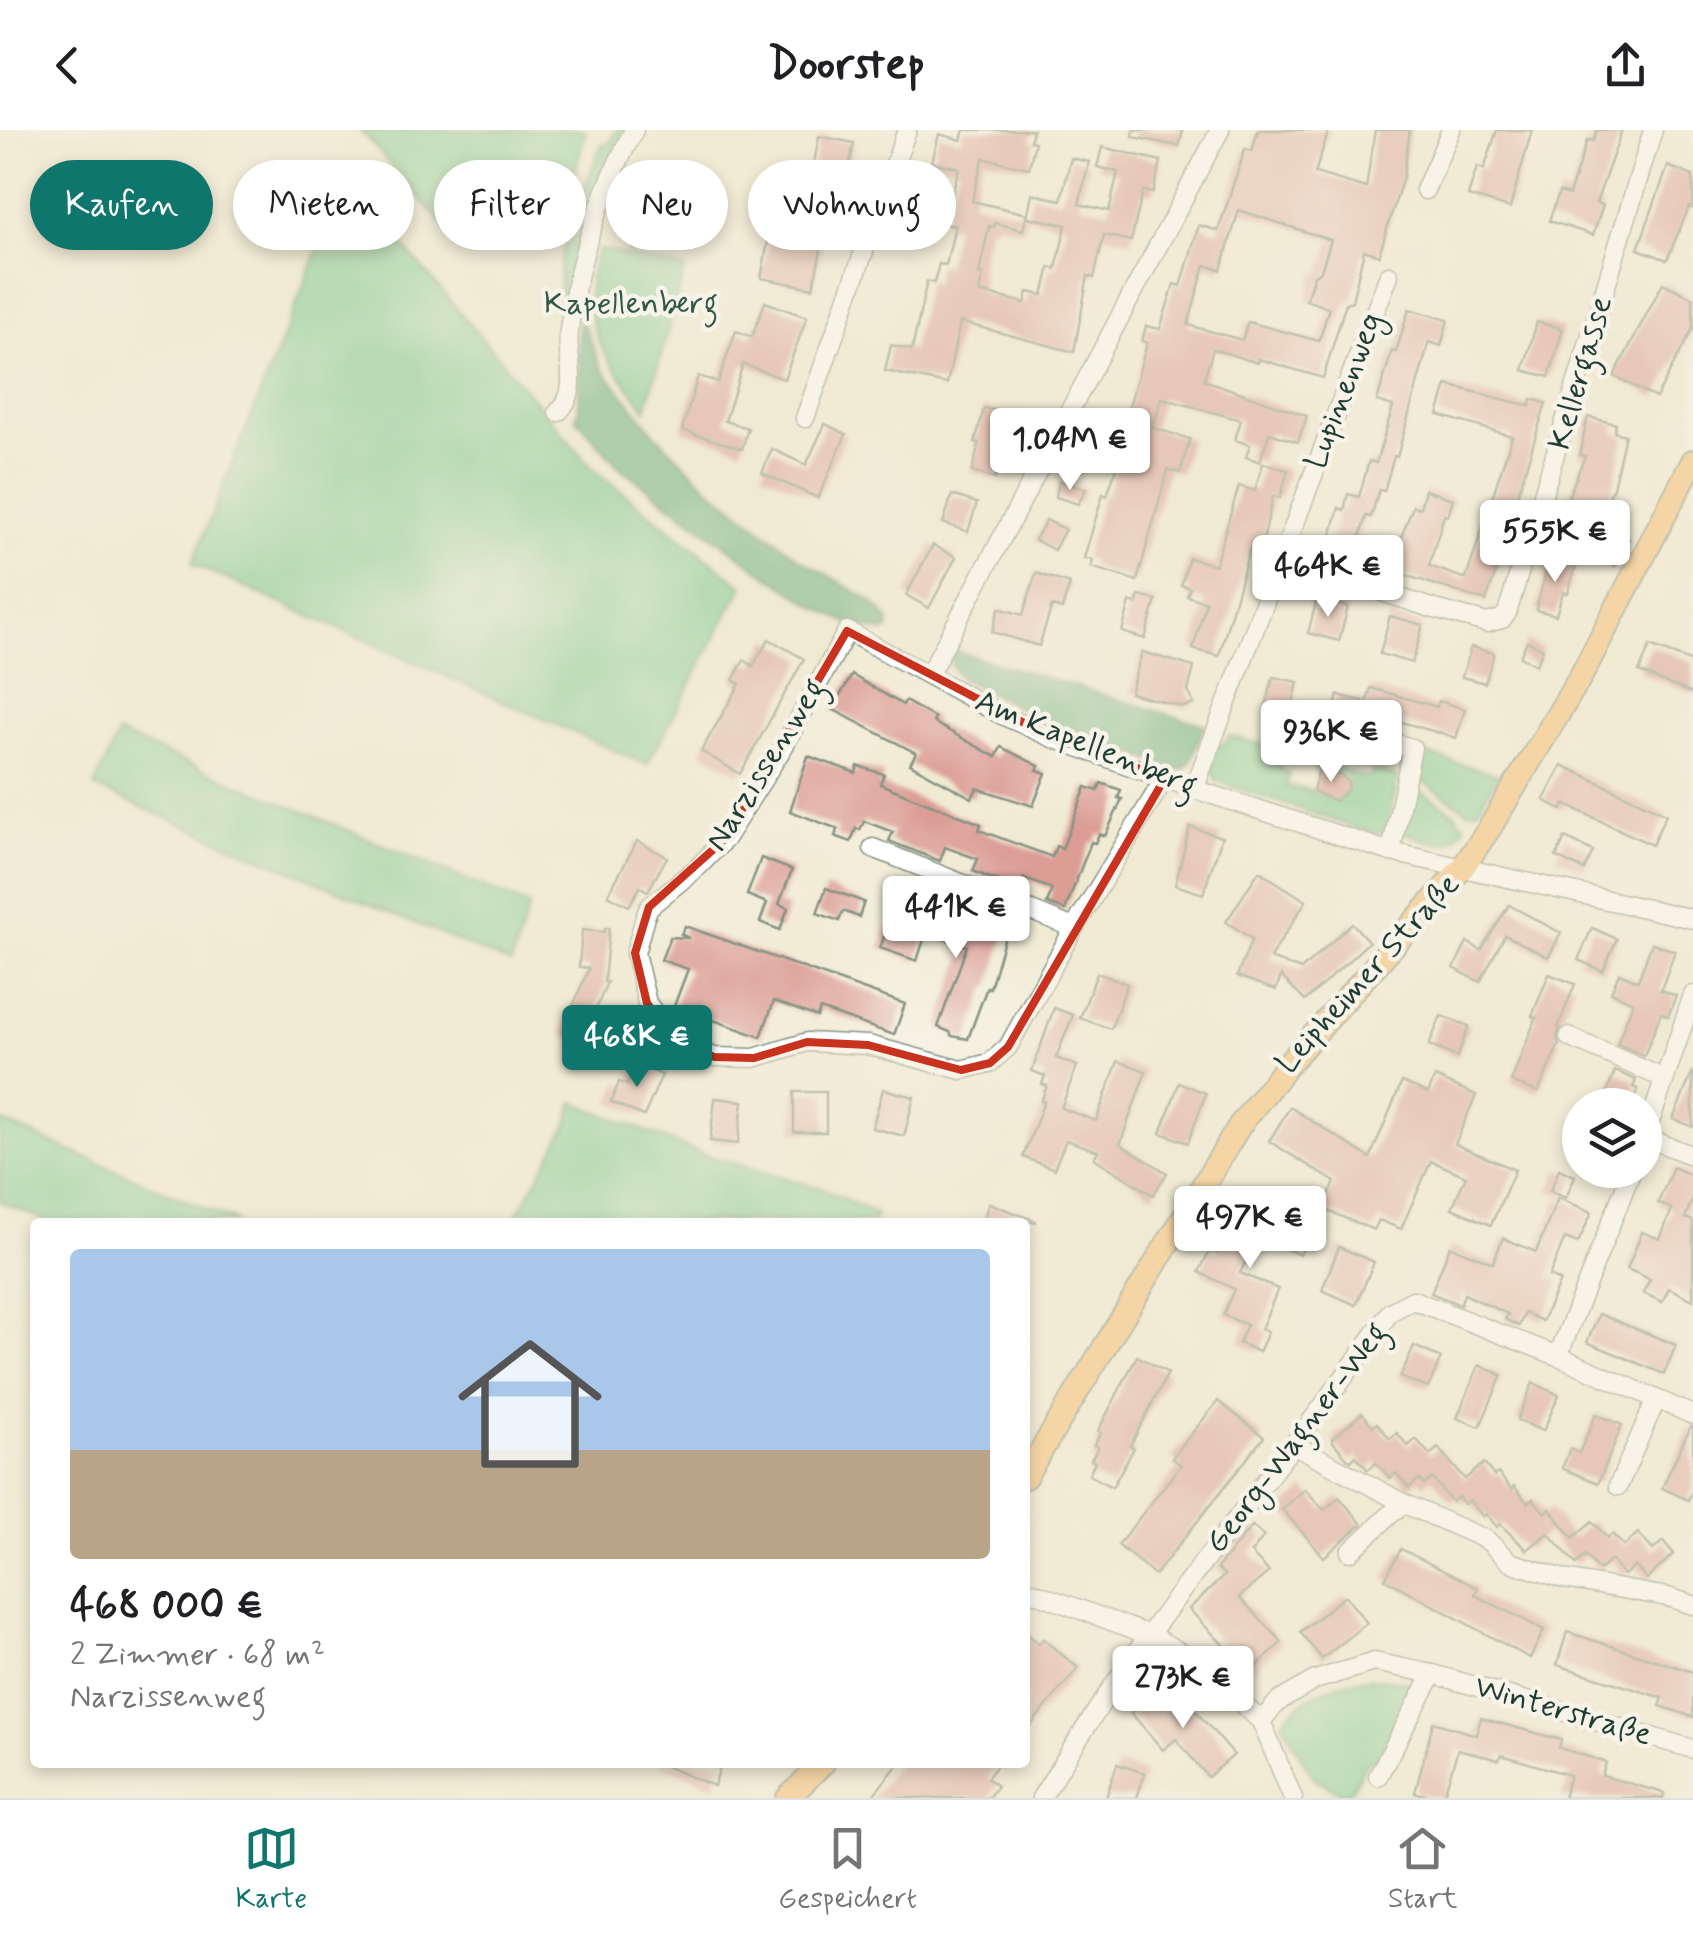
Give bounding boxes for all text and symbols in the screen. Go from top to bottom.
text: Doorstep [768,36,925,95]
icon: back [40,38,95,93]
icon: share [1598,38,1653,93]
chip: Kaufen [30,160,213,250]
chip: Mieten [233,160,414,250]
chip: Filter [434,160,586,250]
chip: Neu [606,160,728,250]
chip: Wohnung [748,160,956,250]
park label: Kapellenberg [544,283,718,328]
street label: Kellergasse [1539,291,1626,456]
street label: Lupinenweg [1295,307,1395,476]
pin: 1.04M € [978,408,1162,493]
text: 1.04M € [1012,419,1128,461]
pin: 555K € [1474,500,1636,585]
text: 555K € [1502,511,1608,553]
pin: 464K € [1247,535,1409,620]
text: 464K € [1274,546,1382,588]
street label: Narzissenweg [696,671,838,861]
street label: Am Kapellenberg [968,680,1203,810]
pin: 936K € [1250,700,1412,785]
text: 936K € [1283,711,1379,753]
street label: Leipheimer Straße [1267,865,1469,1083]
pin: 441K € [875,876,1037,961]
text: 441K € [905,887,1007,929]
pin: 468K € [556,1005,718,1090]
text: 468K € [584,1016,690,1058]
map controls [1562,1088,1662,1188]
button: layers [1562,1088,1662,1188]
pin: 497K € [1169,1186,1331,1271]
text: 497K € [1196,1197,1304,1239]
icon: home [440,1314,620,1494]
street label: Georg-Wagner-Weg [1196,1314,1400,1564]
text: 468 000 € [70,1579,263,1634]
text: 2 Zimmer · 68 m² [70,1634,325,1676]
pin: 273K € [1102,1646,1264,1731]
text: 273K € [1134,1657,1232,1699]
street label: Winterstraße [1470,1666,1656,1756]
text: Narzissenweg [70,1676,266,1718]
tab: Karte [236,1821,307,1918]
tab: Gespeichert [778,1821,917,1918]
tab: Start [1388,1821,1457,1918]

